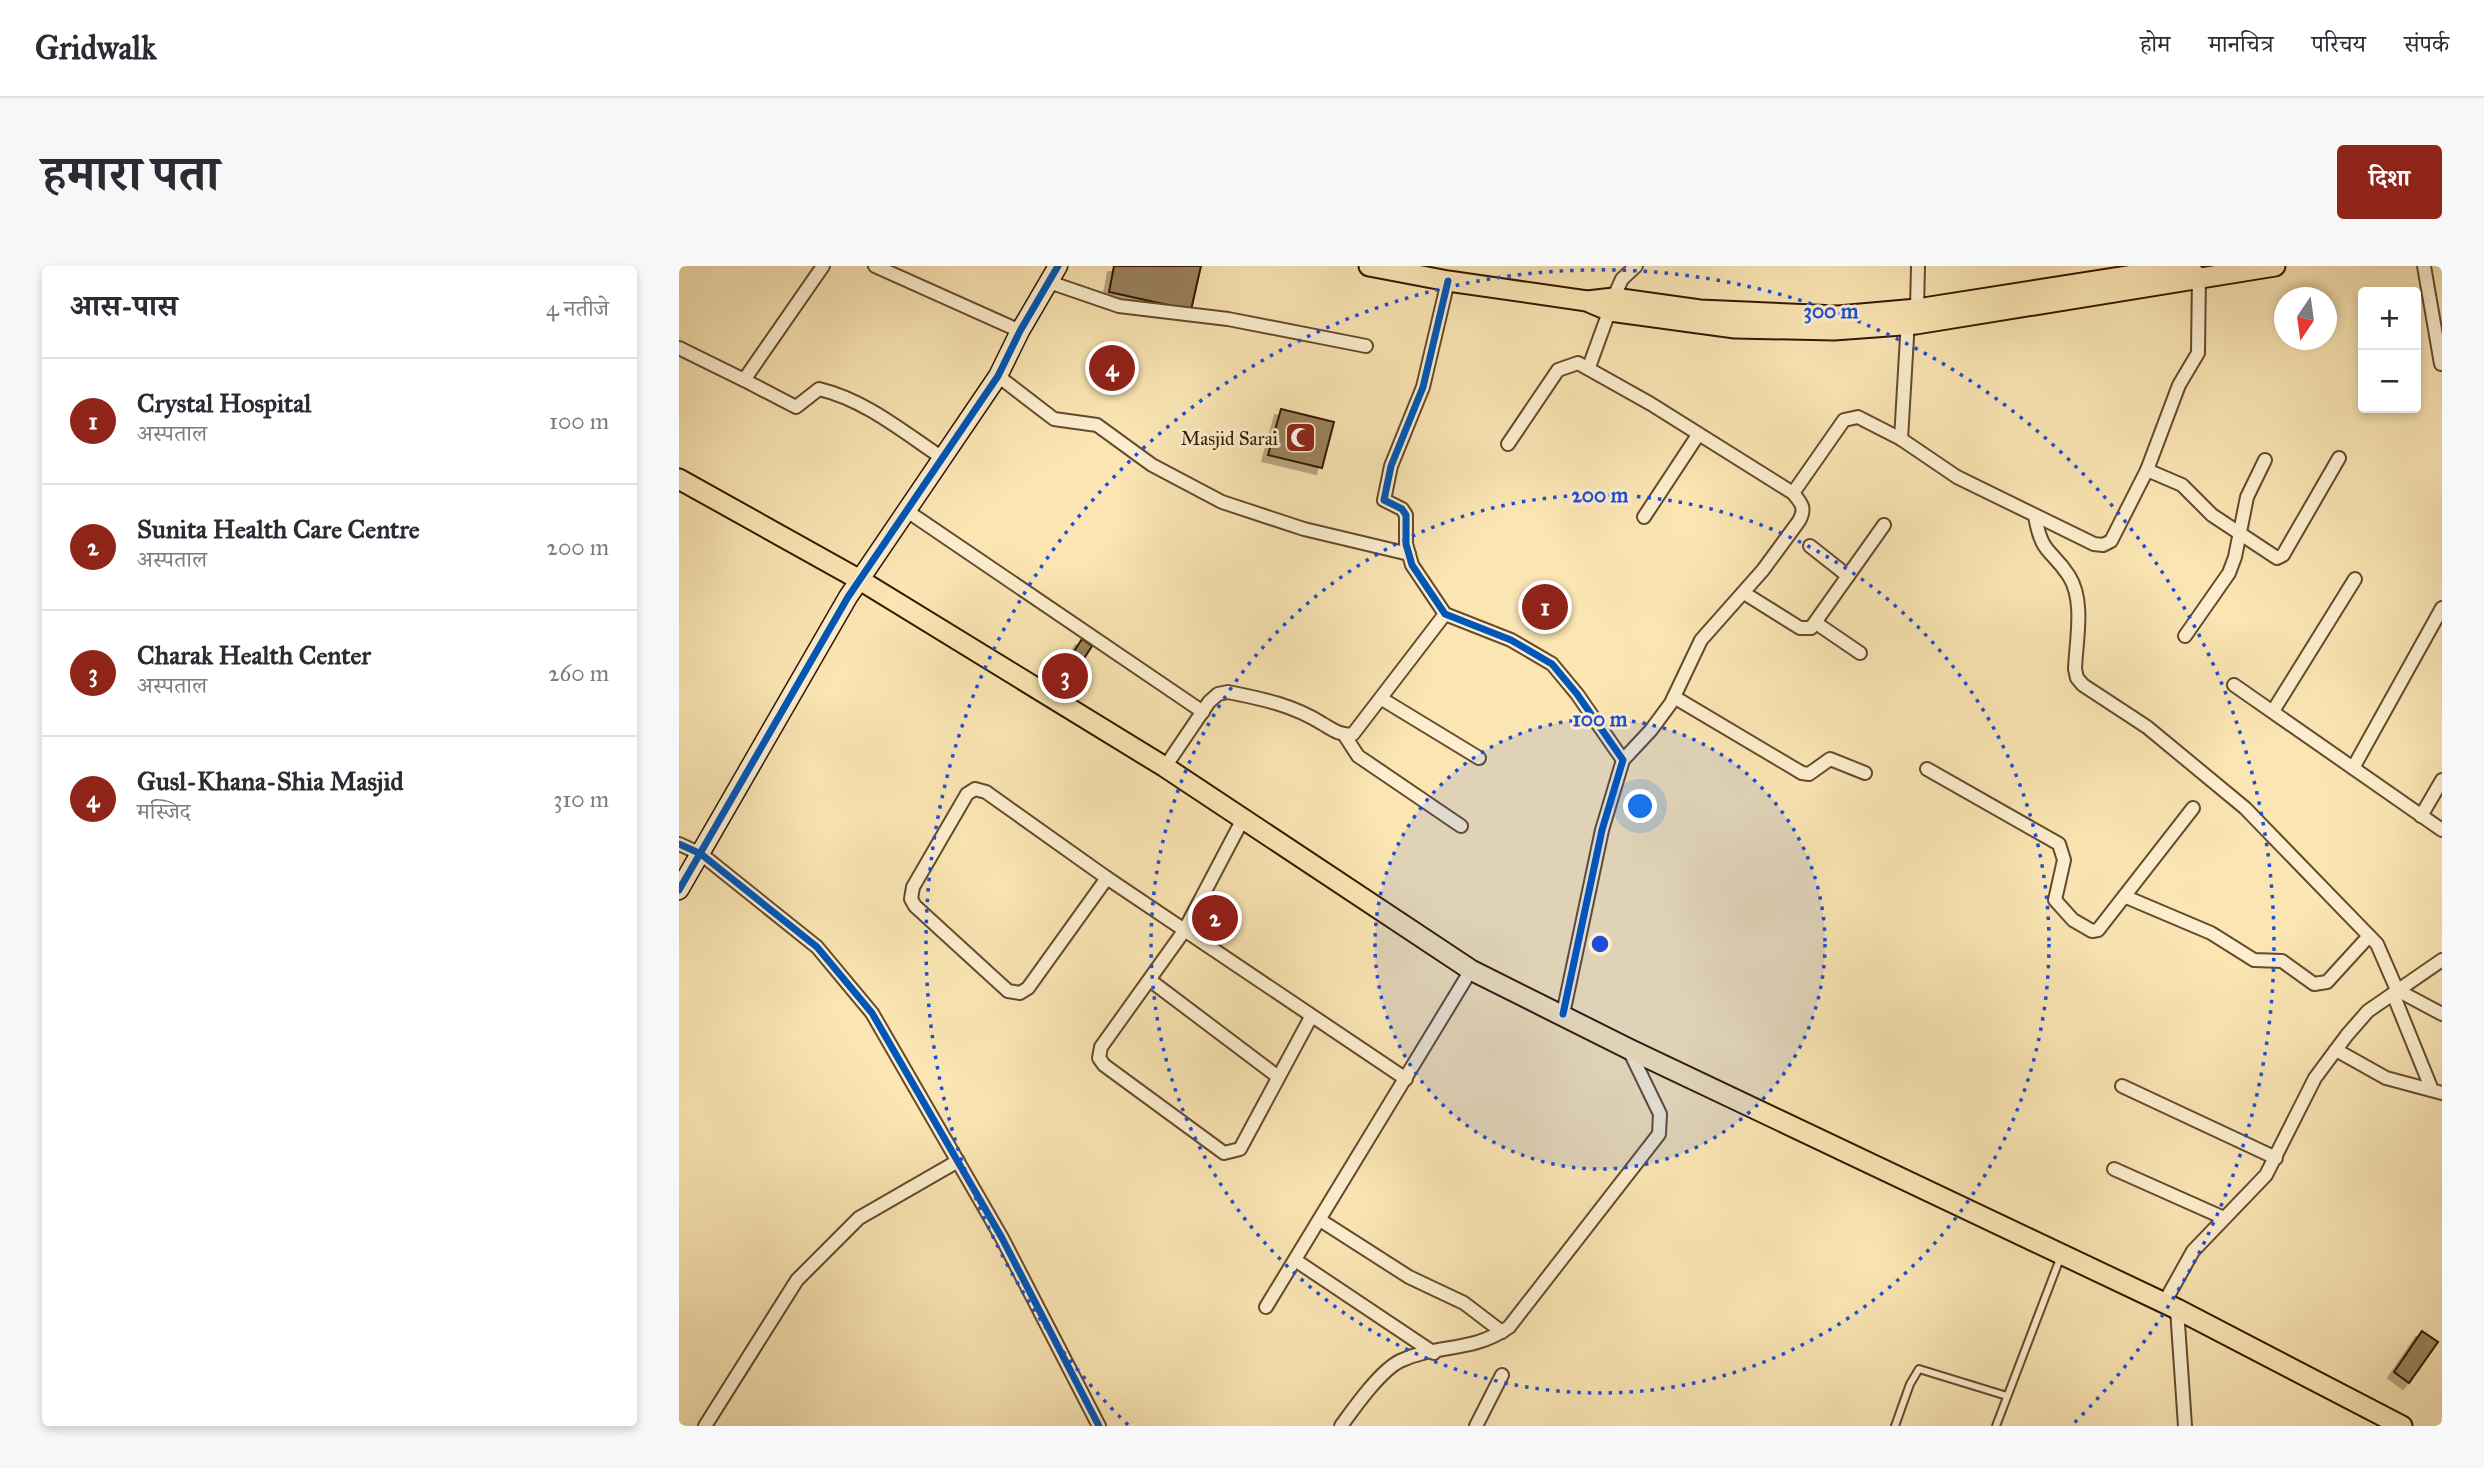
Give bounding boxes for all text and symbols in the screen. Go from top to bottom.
text: Gridwalk [35,28,157,68]
text: होम [2140,29,2170,59]
text: मानचित्र [2208,29,2274,59]
text: परिचय [2312,29,2366,59]
text: संपर्क [2404,29,2449,59]
text: हमारा पता [42,144,219,203]
button: दिशा [2337,145,2442,219]
north arrow [2274,287,2337,350]
map controls [2358,287,2421,413]
button: + [2358,287,2421,350]
text: आस-पास [70,288,178,324]
text: 4 नतीजे [546,294,609,322]
text: 300 m [1803,298,1859,324]
pin: 4 [1089,342,1135,394]
button: − [2358,350,2421,413]
text: Crystal Hospital [137,387,311,419]
text: 1 [88,407,98,435]
text: 100 m [549,407,609,435]
text: अस्पताल [137,419,207,447]
mosque icon: Masjid Sarai [1284,421,1318,455]
place label: Masjid Sarai [1181,427,1278,450]
text: 200 m [1572,482,1629,508]
text: Sunita Health Care Centre [137,513,420,545]
text: 2 [87,533,99,561]
text: 200 m [547,533,609,561]
text: अस्पताल [137,545,207,573]
pin: 1 [1522,581,1568,633]
text: Charak Health Center [137,639,371,671]
pin: 3 [1042,650,1088,702]
text: 3 [88,659,98,687]
text: 260 m [548,659,609,687]
text: अस्पताल [137,671,207,699]
text: 100 m [1573,706,1628,732]
text: Gusl-Khana-Shia Masjid [137,765,403,797]
text: 4 [87,785,99,813]
text: 310 m [553,785,609,813]
your location [1623,789,1657,823]
text: मस्जिद [137,797,191,825]
pin: 2 [1192,892,1238,944]
centre of rings [1588,932,1612,956]

